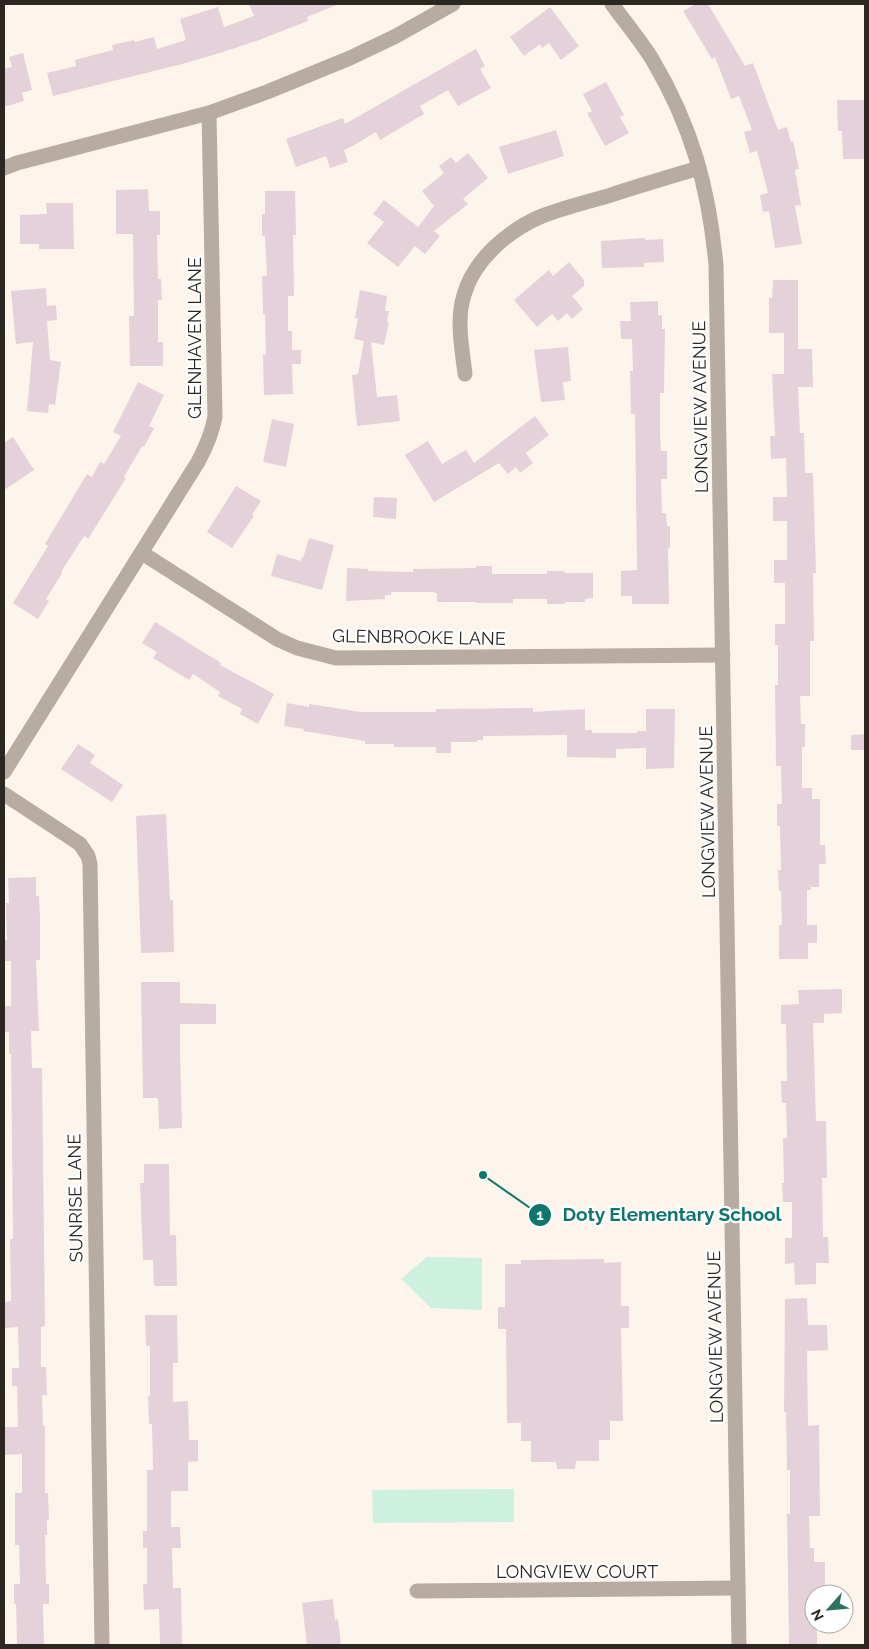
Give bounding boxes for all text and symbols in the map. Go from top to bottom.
street label: GLENHAVEN LANE [184,257,205,419]
street label: LONGVIEW AVENUE [688,321,712,493]
street label: GLENBROOKE LANE [332,625,506,649]
street label: LONGVIEW AVENUE [695,726,719,898]
street label: SUNRISE LANE [63,1133,87,1262]
callout: Doty Elementary School [527,1198,792,1232]
text: Doty Elementary School [562,1203,782,1225]
text: 1 [536,1206,544,1224]
street label: LONGVIEW AVENUE [703,1251,727,1423]
street label: LONGVIEW COURT [496,1561,658,1582]
north arrow [804,1584,854,1634]
text: N [808,1607,827,1623]

